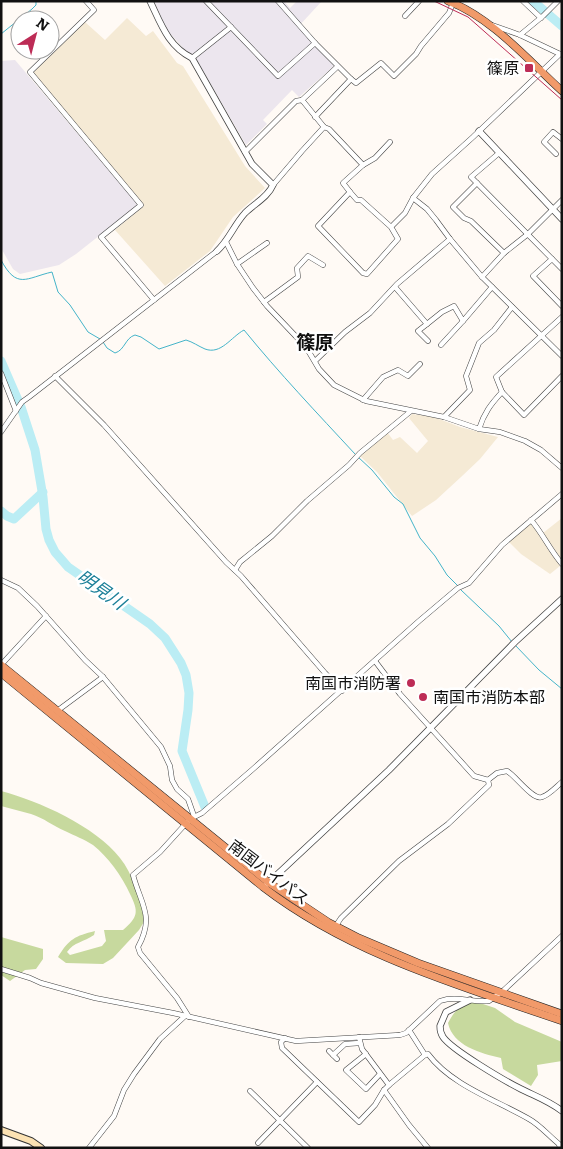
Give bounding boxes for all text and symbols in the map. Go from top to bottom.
north arrow [10,10,60,60]
text: N [33,12,54,35]
place label: 篠原 [487,55,519,79]
marker: 篠原 [523,62,535,74]
district label: 篠原 [296,327,334,355]
water label: 明見川 [72,562,133,616]
place label: 南国市消防署 [305,670,401,694]
marker: 南国市消防署 [405,677,417,689]
place label: 南国市消防本部 [433,684,545,708]
marker: 南国市消防本部 [417,691,429,703]
street label: 南国バイパス [224,833,315,910]

